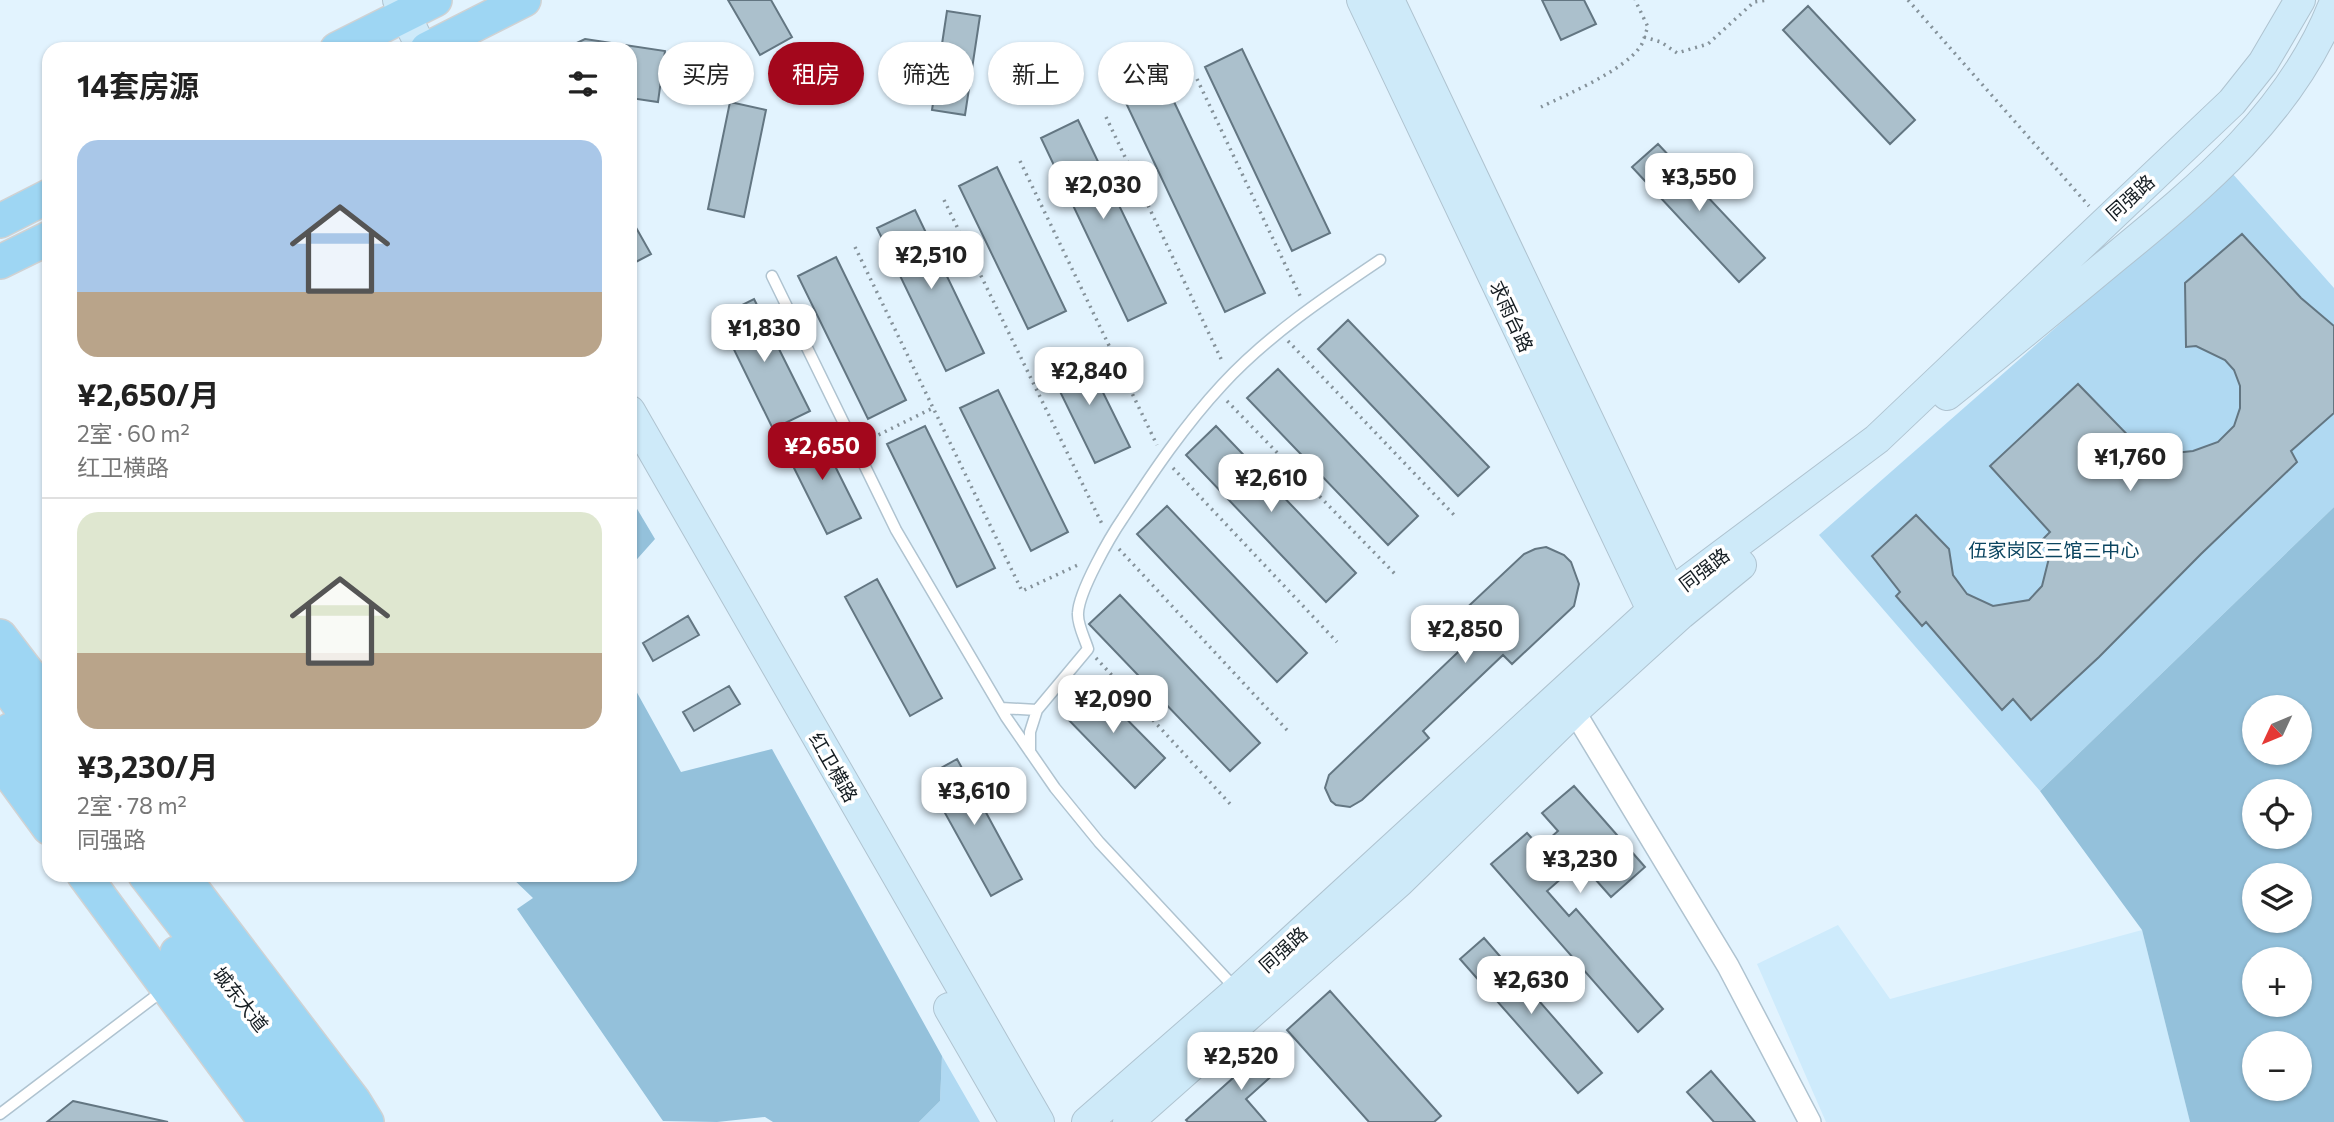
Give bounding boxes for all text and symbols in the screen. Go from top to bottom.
chip: 买房 [658,42,754,105]
chip: 租房 [768,42,864,105]
chip: 筛选 [878,42,974,105]
chip: 新上 [988,42,1084,105]
chip: 公寓 [1098,42,1194,105]
icon: filters [564,65,602,103]
text: 14套房源 [77,66,199,103]
pin: ¥3,550 [1642,154,1756,213]
pin: ¥2,030 [1046,162,1160,221]
text: ¥3,550 [1661,162,1737,190]
street label: 同强路 [2101,169,2159,225]
text: ¥2,030 [1064,170,1142,198]
icon: home [277,186,403,312]
pin: ¥2,510 [874,232,988,291]
text: ¥2,510 [895,240,967,268]
street label: 求雨台路 [1486,277,1538,355]
pin: ¥1,830 [707,304,821,364]
text: ¥1,830 [727,313,801,341]
pin: ¥2,840 [1032,348,1146,407]
text: ¥2,840 [1051,356,1127,384]
text: ¥2,650/月 [77,375,219,412]
text: 2室 · 60 m² [77,419,190,447]
pin: ¥2,650 [765,422,879,482]
text: ¥2,650 [784,431,860,459]
pin: ¥1,760 [2073,434,2187,493]
text: ¥1,760 [2094,442,2166,470]
text: 红卫横路 [77,453,169,481]
pin: ¥2,610 [1214,454,1328,514]
text: ¥2,610 [1234,463,1308,491]
park label: 伍家岗区三馆三中心 [1968,538,2140,561]
street label: 同强路 [1674,543,1734,595]
icon: home [277,558,403,684]
pin: ¥2,850 [1408,606,1522,665]
text: ¥2,850 [1427,614,1503,642]
pin: ¥2,090 [1056,676,1170,735]
text: ¥2,090 [1074,684,1152,712]
north arrow [2242,695,2312,765]
map controls [2242,695,2312,1101]
street label: 红卫横路 [805,728,863,806]
text: ¥3,230/月 [77,747,218,784]
pin: ¥3,610 [917,768,1031,827]
text: ¥3,610 [937,776,1011,804]
button: locate [2242,779,2312,849]
text: 2室 · 78 m² [77,791,187,819]
text: 同强路 [77,825,146,853]
pin: ¥3,230 [1523,836,1637,895]
text: ¥3,230 [1542,844,1618,872]
button: layers [2242,863,2312,933]
street label: 同强路 [1254,921,1312,977]
button: + [2242,947,2312,1017]
pin: ¥2,630 [1474,956,1588,1016]
street label: 城东大道 [209,962,273,1036]
text: ¥2,630 [1493,965,1569,993]
button: − [2242,1031,2312,1101]
pin: ¥2,520 [1184,1032,1298,1092]
text: ¥2,520 [1203,1041,1279,1069]

